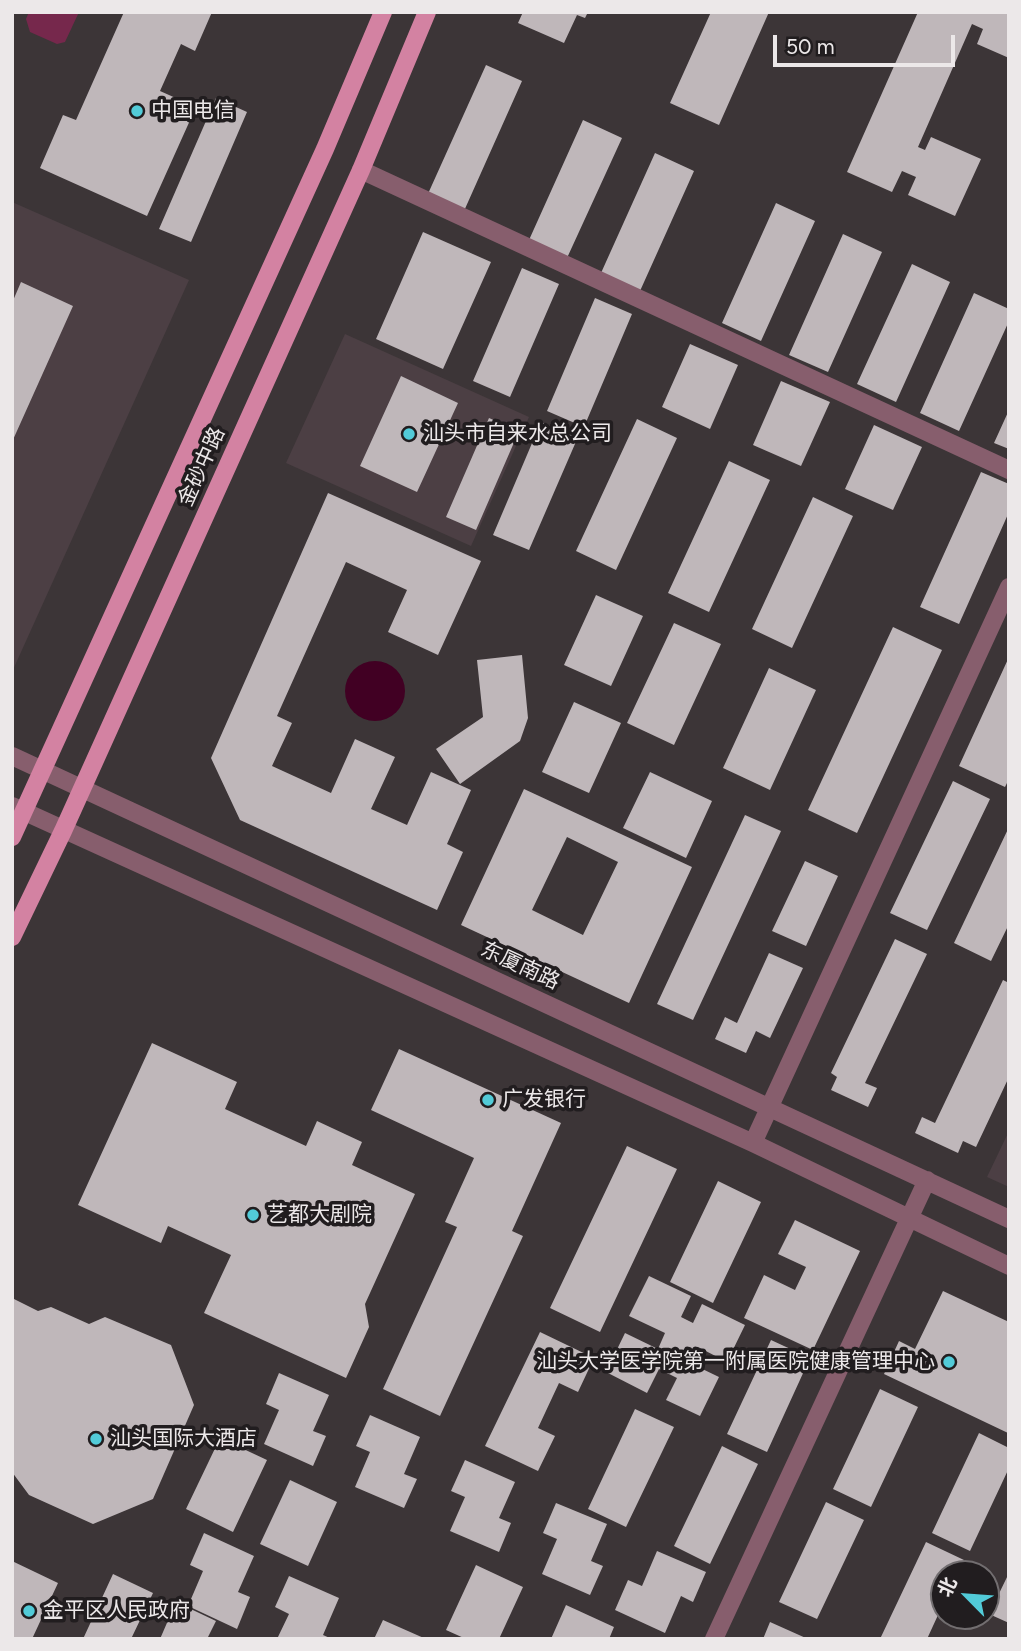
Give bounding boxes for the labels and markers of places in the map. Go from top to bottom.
place label: 中国电信 [151,98,235,124]
marker: 中国电信 [129,103,145,119]
place label: 汕头市自来水总公司 [423,421,612,447]
marker: 汕头市自来水总公司 [401,426,417,442]
place label: 广发银行 [502,1087,586,1113]
marker: 广发银行 [480,1092,496,1108]
place label: 艺都大剧院 [267,1202,372,1228]
marker: 艺都大剧院 [245,1207,261,1223]
place label: 汕头大学医学院第一附属医院健康管理中心 [536,1349,935,1375]
marker: 汕头大学医学院第一附属医院健康管理中心 [941,1354,957,1370]
place label: 汕头国际大酒店 [110,1426,257,1452]
marker: 汕头国际大酒店 [88,1431,104,1447]
place label: 金平区人民政府 [43,1598,190,1624]
marker: 金平区人民政府 [21,1603,37,1619]

